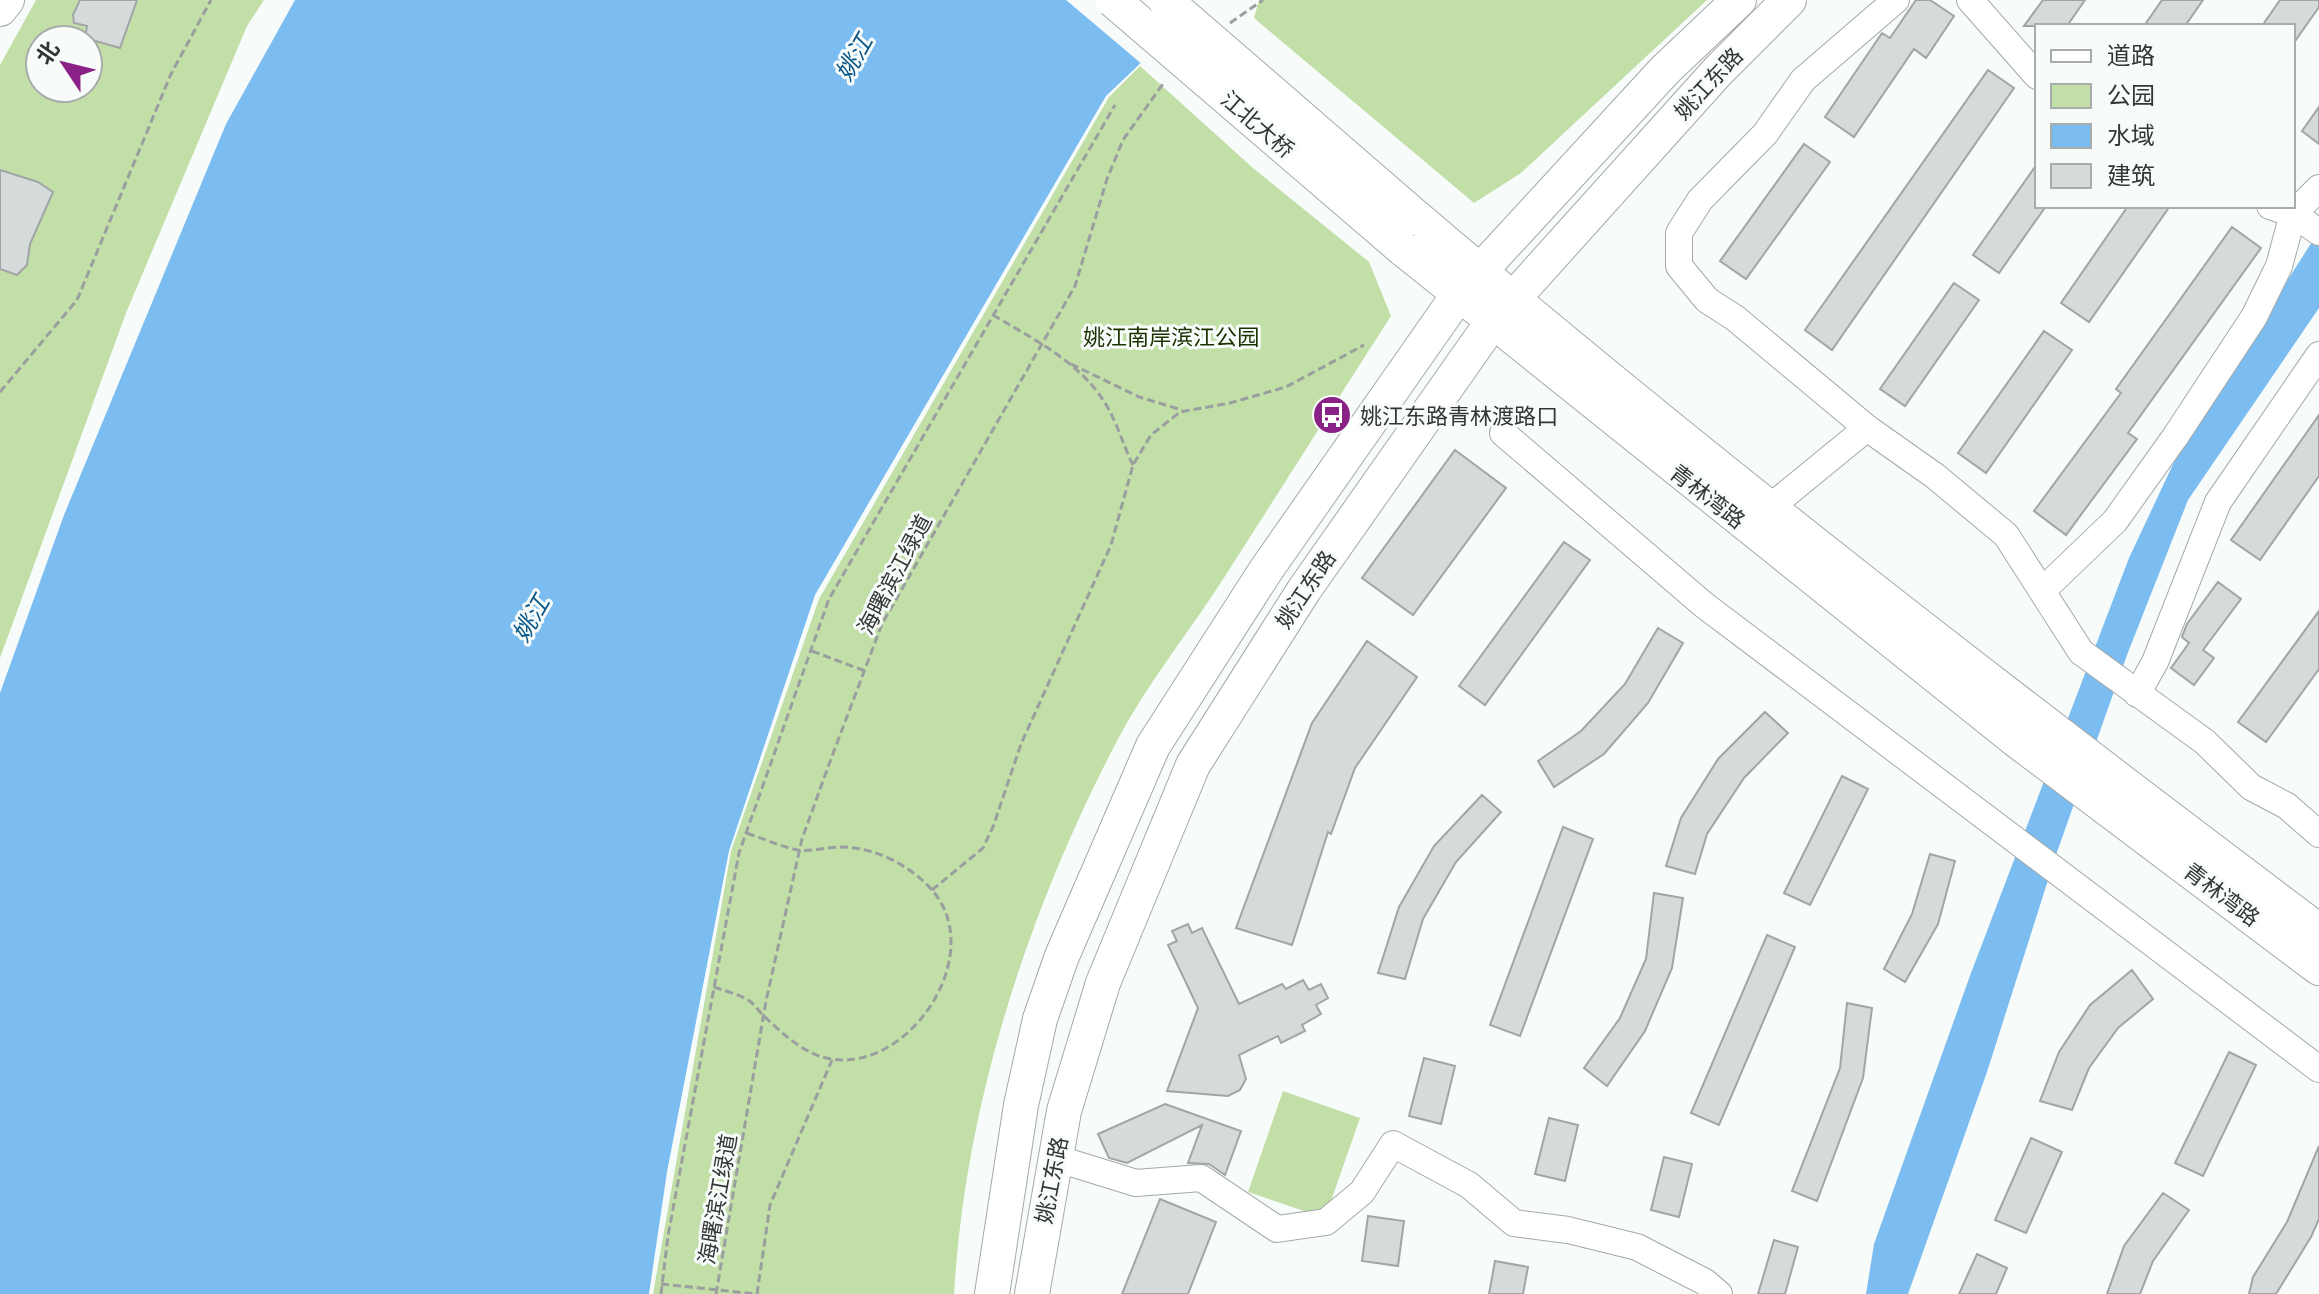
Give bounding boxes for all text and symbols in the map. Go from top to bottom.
north arrow [24,24,104,104]
legend [2035,24,2295,208]
water label: 姚江 [828,26,879,85]
text: 北 [30,35,65,69]
text: 道路 [2107,40,2155,69]
street label: 姚江东路 [1668,42,1748,124]
text: 公园 [2107,80,2155,109]
street label: 江北大桥 [1216,85,1300,163]
text: 水域 [2107,120,2155,149]
text: 建筑 [2107,160,2155,189]
park label: 姚江南岸滨江公园 [1083,323,1259,350]
bus stop icon: 姚江东路青林渡路口 [1311,394,1353,436]
place label: 姚江东路青林渡路口 [1360,402,1558,429]
street label: 青林湾路 [1665,458,1751,534]
street label: 海曙滨江绿道 [851,509,937,639]
street label: 姚江东路 [1269,545,1341,633]
water label: 姚江 [505,587,556,646]
street label: 青林湾路 [2179,857,2265,931]
street label: 海曙滨江绿道 [692,1132,742,1266]
street label: 姚江东路 [1029,1134,1073,1226]

